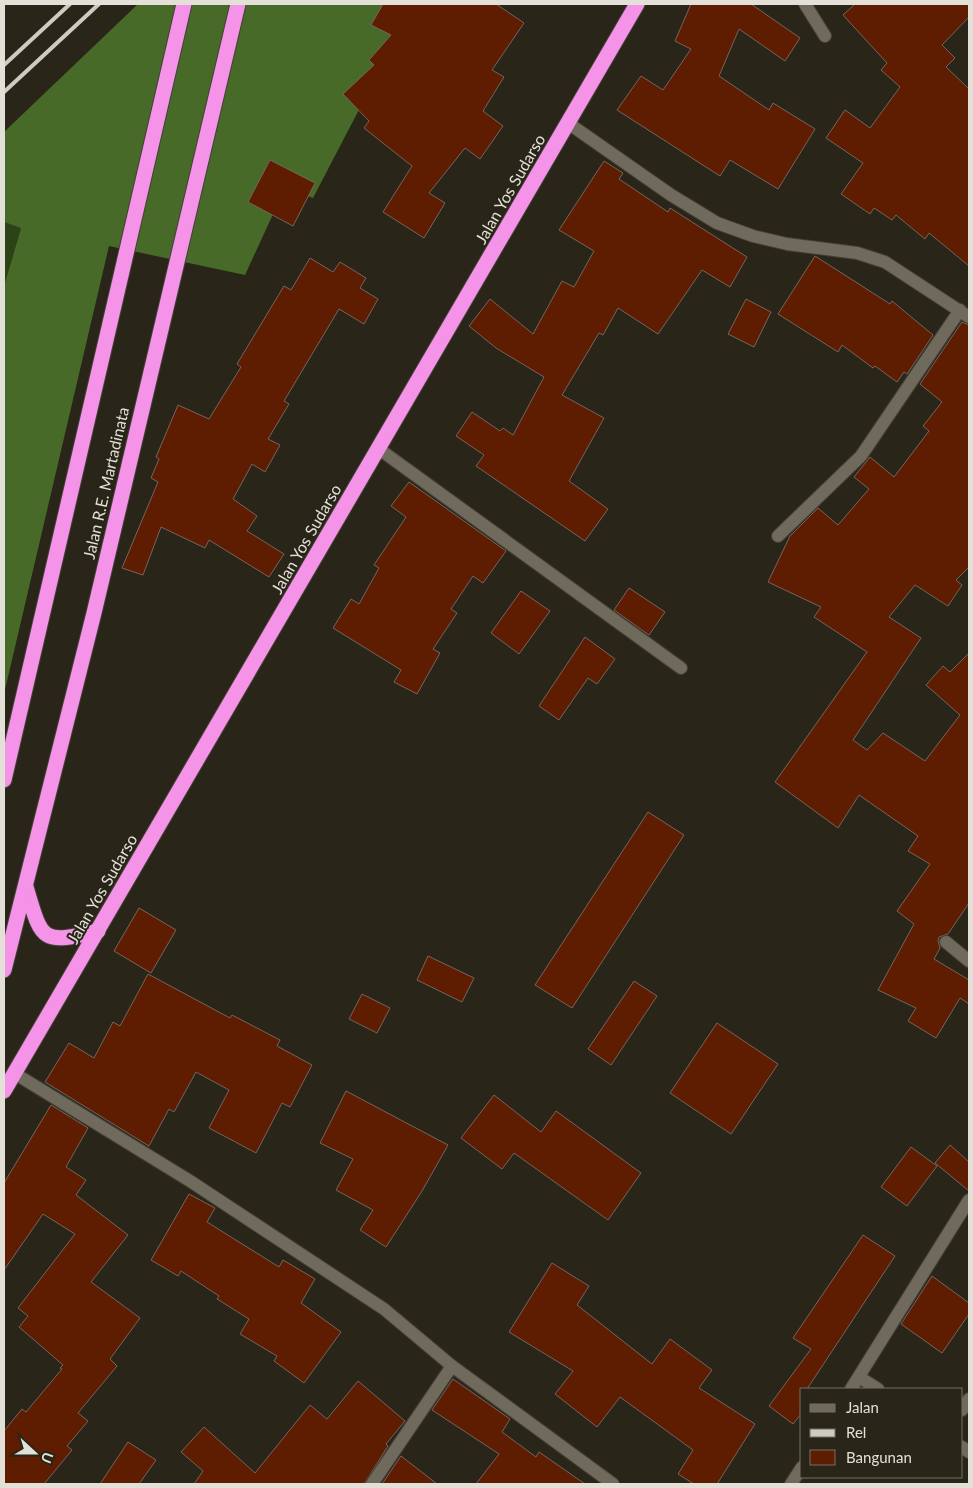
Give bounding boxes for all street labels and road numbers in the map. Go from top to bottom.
street label: Jalan Yos Sudarso [471,131,549,247]
street label: Jalan R.E. Martadinata [79,405,132,561]
street label: Jalan Yos Sudarso [267,481,345,597]
street label: Jalan Yos Sudarso [63,831,141,947]

